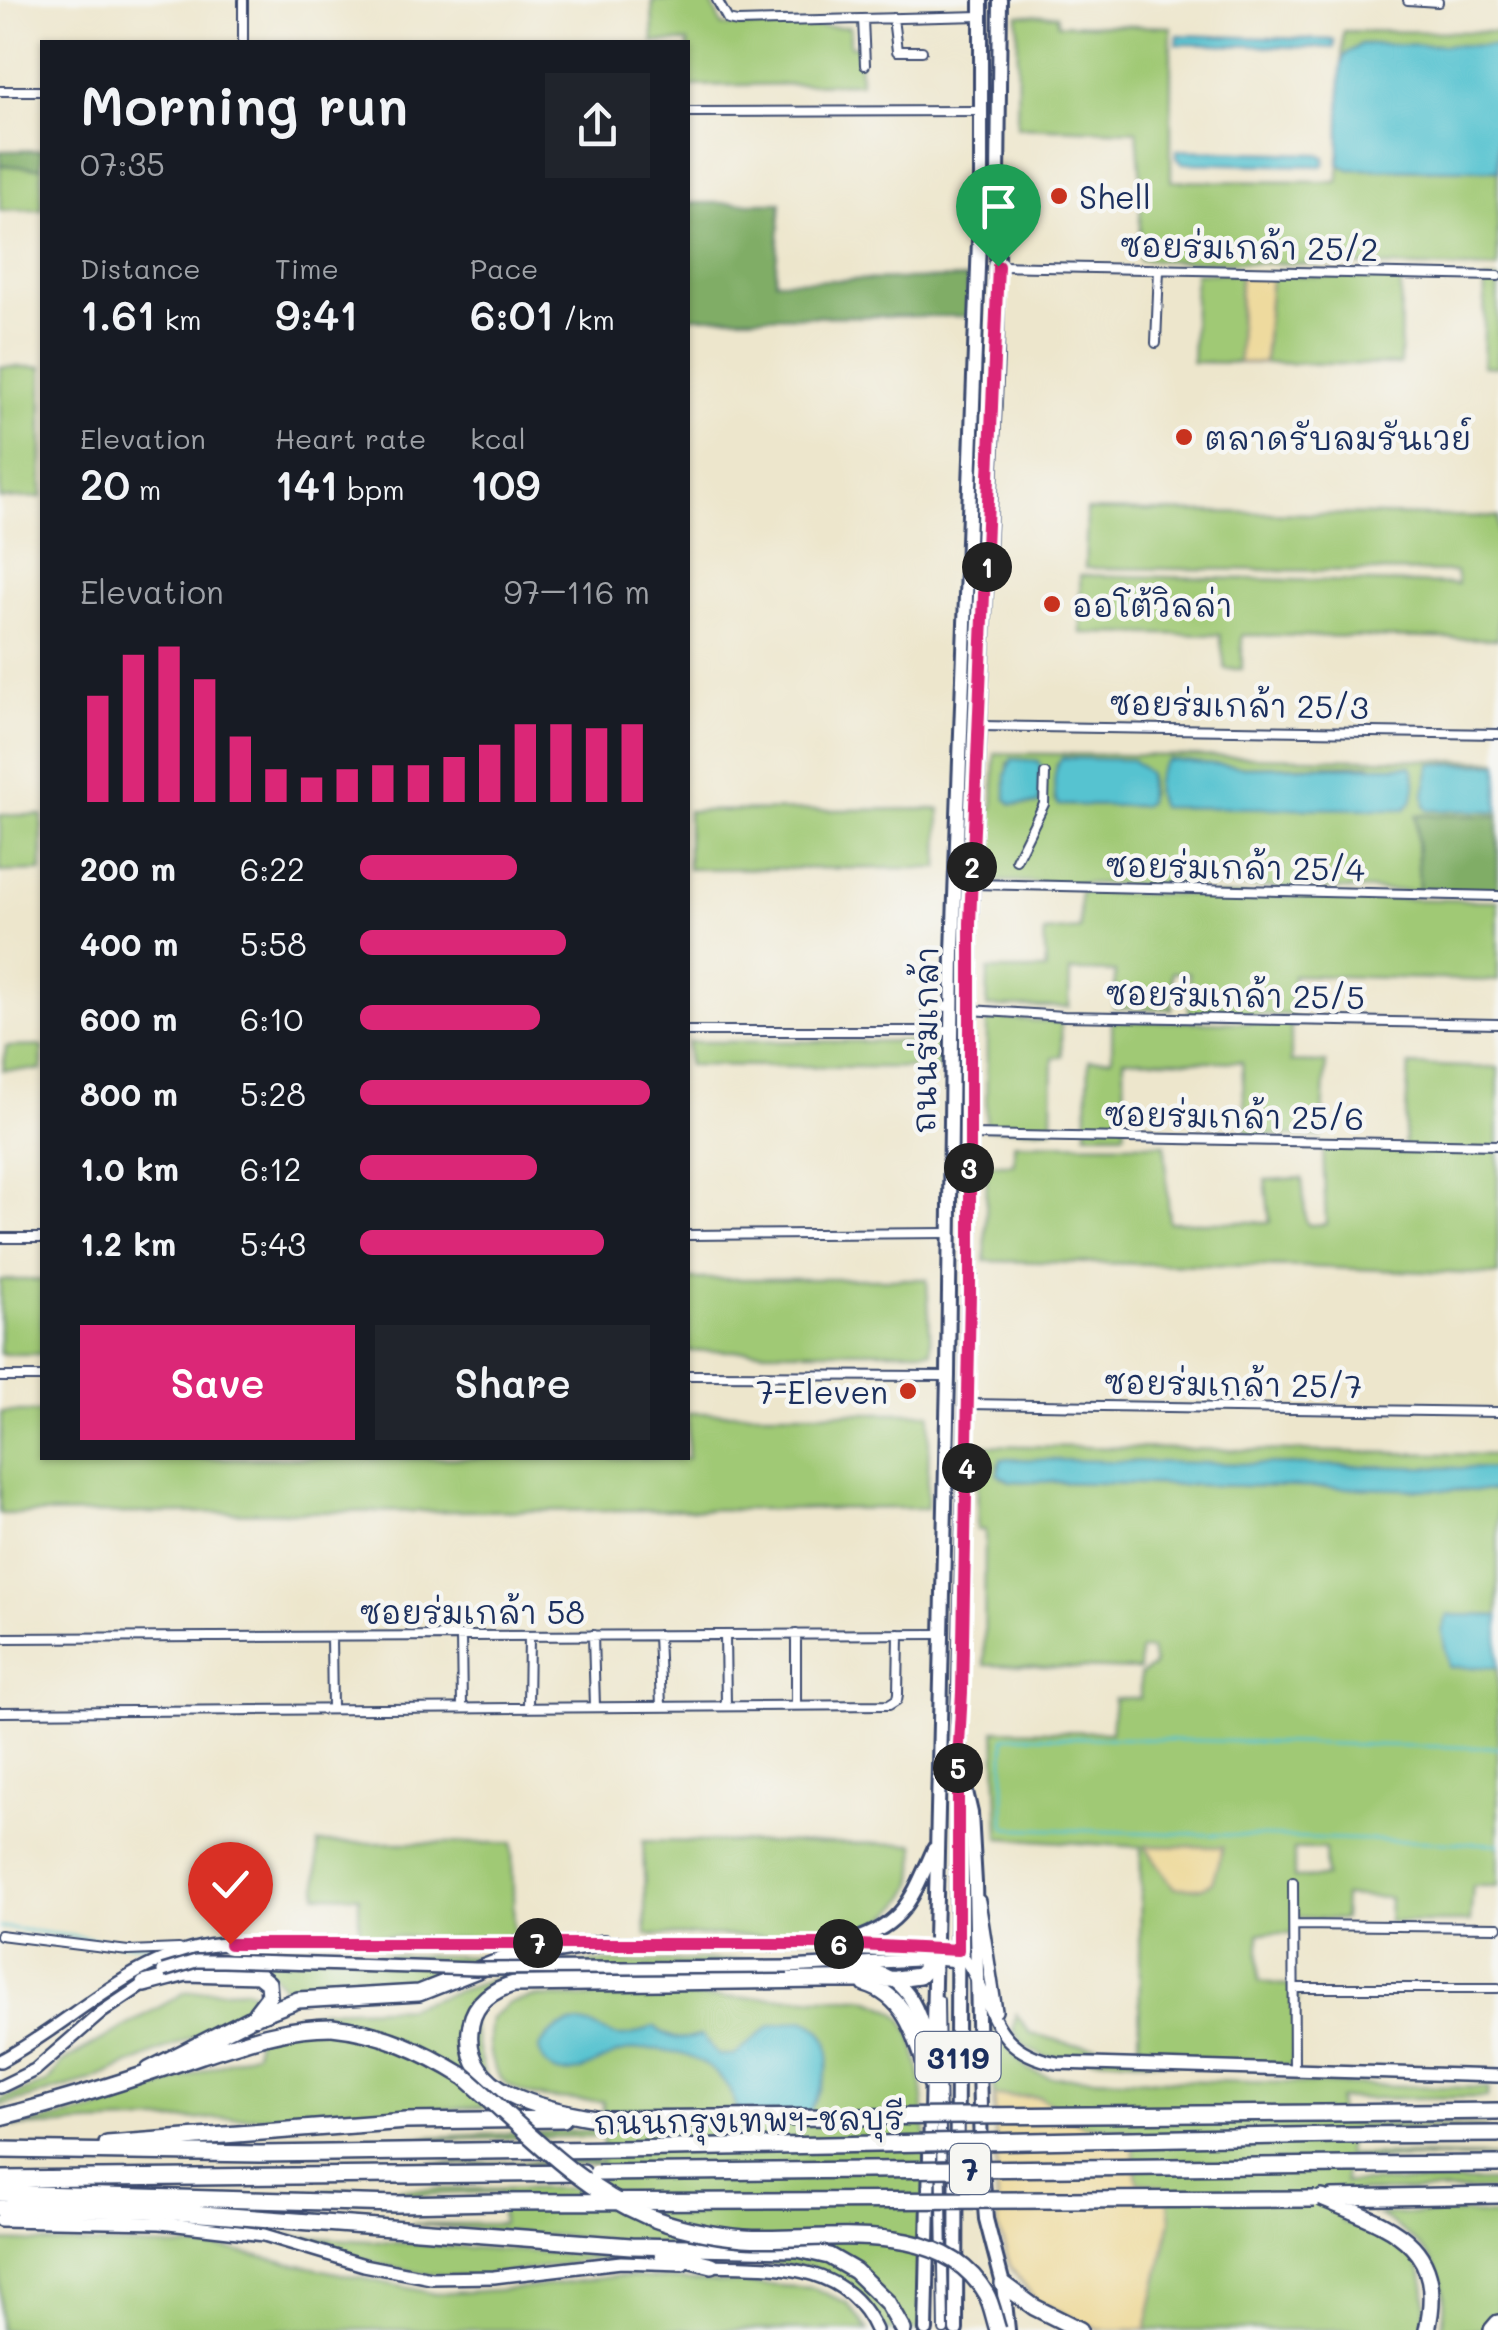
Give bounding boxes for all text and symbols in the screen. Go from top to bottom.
text: Morning run [80,68,408,140]
button: share [545,73,650,178]
text: 07:35 [80,142,165,184]
pin [956,164,1041,267]
place label: Shell [1079,175,1151,217]
icon: arrive [971,179,1026,234]
marker: Shell [1048,185,1070,207]
street label: ซอยร่มเกล้า 25/2 [1119,223,1379,269]
text: Distance [80,250,201,286]
text: Time [275,250,339,286]
text: Pace [470,250,538,286]
text: 1.61 [80,286,155,341]
text: 9:41 [275,286,358,341]
text: 6:01 [470,286,554,341]
text: km [155,301,202,337]
text: /km [554,301,615,337]
place label: ตลาดรับลมรันเวย์ [1204,416,1471,458]
text: Elevation [80,420,206,456]
text: Heart rate [275,420,426,456]
text: kcal [470,420,526,456]
marker: ตลาดรับลมรันเวย์ [1173,426,1195,448]
text: 20 [80,456,130,511]
text: 141 [275,456,338,511]
text: 109 [470,456,540,511]
text: m [130,471,161,507]
text: bpm [338,471,405,507]
pin: 1 [962,542,1012,592]
text: 1 [981,549,993,585]
text: Elevation [80,570,224,612]
text: 97–116 m [503,570,650,612]
place label: ออโต้วิลล่า [1072,583,1232,625]
marker: ออโต้วิลล่า [1041,593,1063,615]
street label: ซอยร่มเกล้า 25/3 [1109,681,1369,727]
pin: 2 [947,842,997,892]
street label: ซอยร่มเกล้า 25/4 [1105,843,1365,889]
text: 200 m [80,847,176,889]
text: 6:22 [240,847,305,889]
text: 2 [964,849,980,885]
text: 400 m [80,922,178,964]
text: 5:58 [240,922,307,964]
street label: ถนนร่มเกล้า [901,946,947,1134]
street label: ซอยร่มเกล้า 25/5 [1105,971,1365,1017]
text: 600 m [80,997,177,1039]
text: 6:10 [240,997,303,1039]
text: 800 m [80,1072,178,1114]
text: 5:28 [240,1072,306,1114]
street label: ซอยร่มเกล้า 25/6 [1103,1092,1365,1138]
pin: 3 [944,1143,994,1193]
text: 1.0 km [80,1147,179,1189]
text: 6:12 [240,1147,301,1189]
text: 3 [961,1150,977,1186]
text: 1.2 km [80,1222,176,1264]
text: 5:43 [240,1222,306,1264]
button: Save [80,1325,355,1440]
button: Share [375,1325,650,1440]
street label: ซอยร่มเกล้า 25/7 [1103,1360,1363,1406]
place label: 7-Eleven [756,1370,888,1412]
marker: 7-Eleven [897,1380,919,1402]
pin: 4 [942,1443,992,1493]
text: 4 [958,1450,976,1486]
street label: ซอยร่มเกล้า 58 [359,1590,585,1632]
pin: 5 [933,1743,983,1793]
text: 5 [950,1750,966,1786]
pin [188,1842,273,1945]
icon: check [203,1857,258,1912]
pin: 7 [513,1918,563,1968]
pin: 6 [814,1919,864,1969]
text: 7 [530,1925,546,1961]
text: 6 [831,1926,847,1962]
road number: 3119 [916,2032,1000,2082]
street label: ถนนกรุงเทพฯ-ชลบุรี [594,2095,905,2148]
road number: 7 [950,2144,990,2194]

